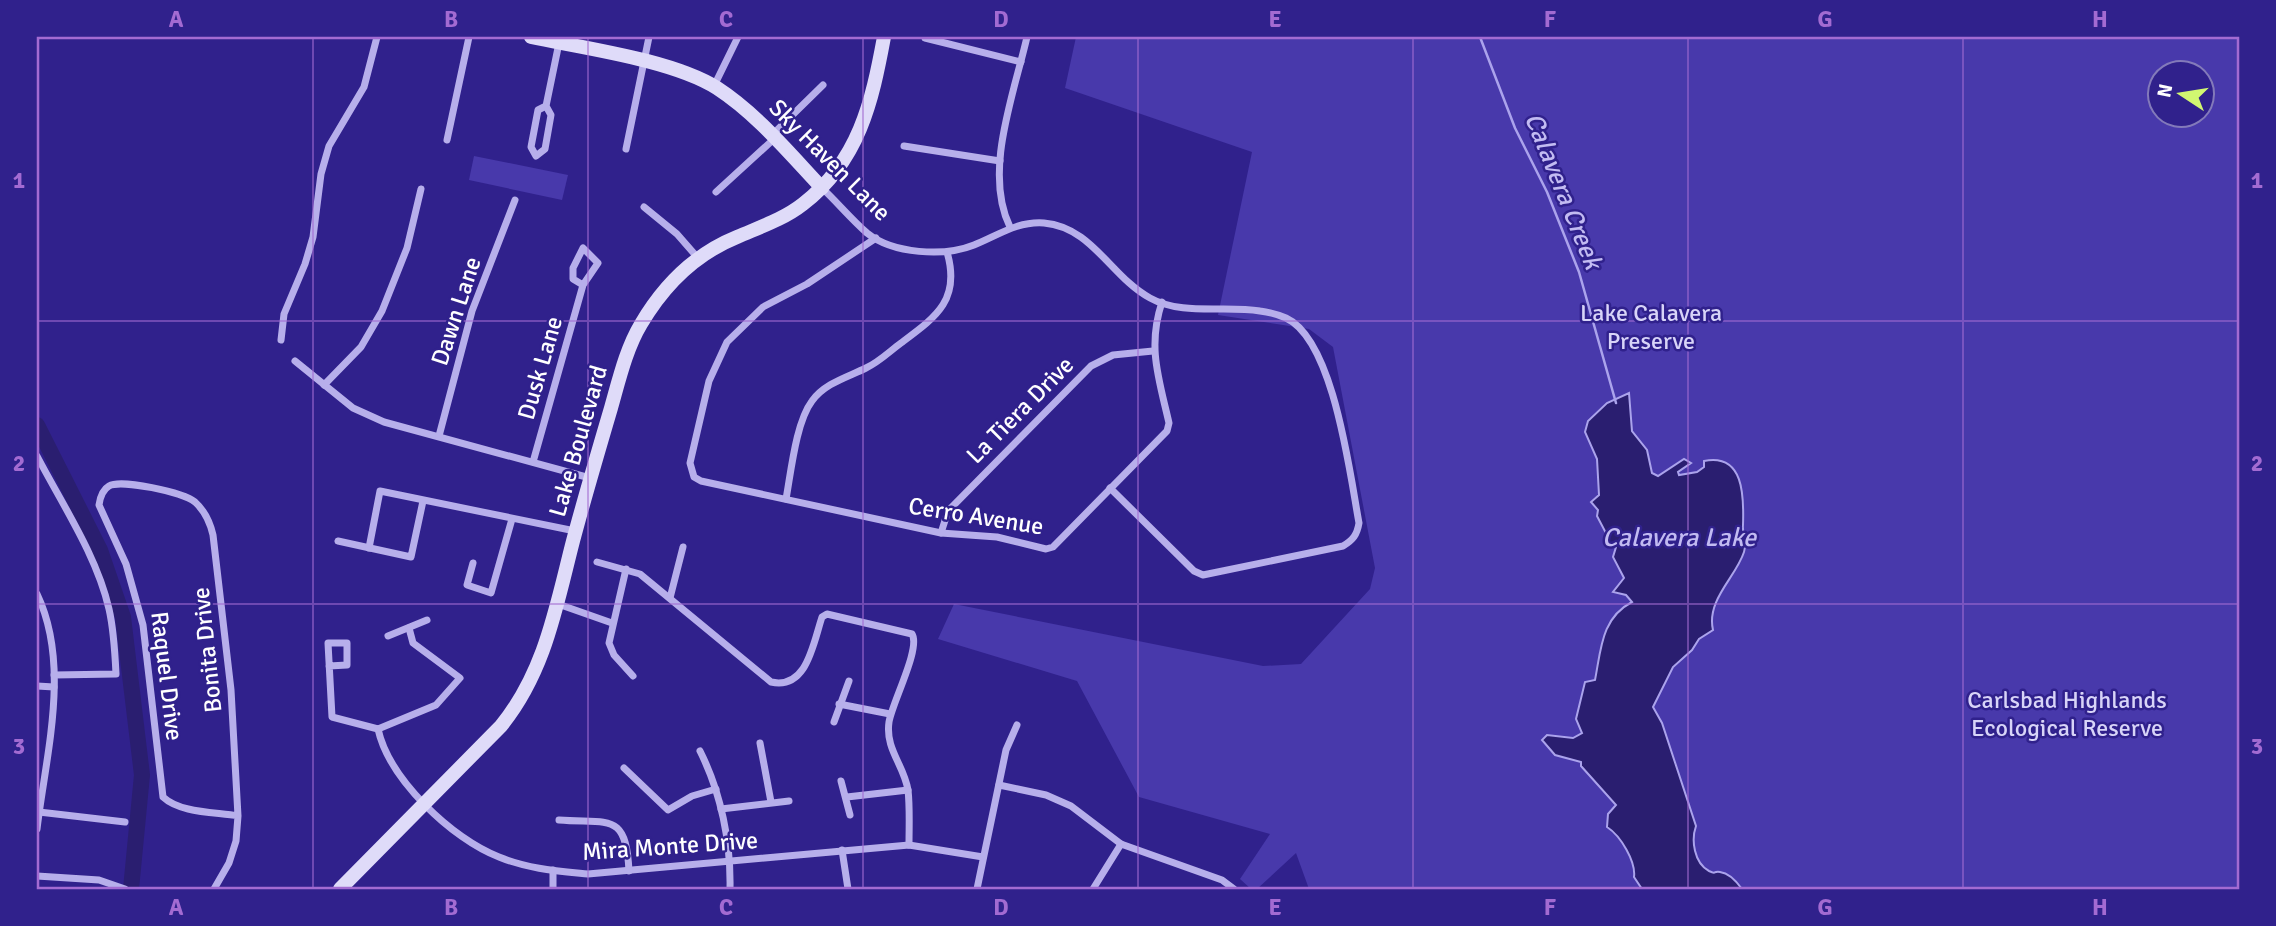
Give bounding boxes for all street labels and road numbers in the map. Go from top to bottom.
street label: Sky Haven Lane [763,93,897,227]
street label: Dawn Lane [424,253,488,369]
street label: Dusk Lane [511,313,569,423]
street label: La Tiera Drive [960,350,1080,470]
street label: Lake Boulevard [542,362,614,520]
street label: Cerro Avenue [906,491,1046,541]
street label: Bonita Drive [185,586,229,714]
street label: Raquel Drive [144,610,190,742]
street label: Mira Monte Drive [581,825,759,867]

